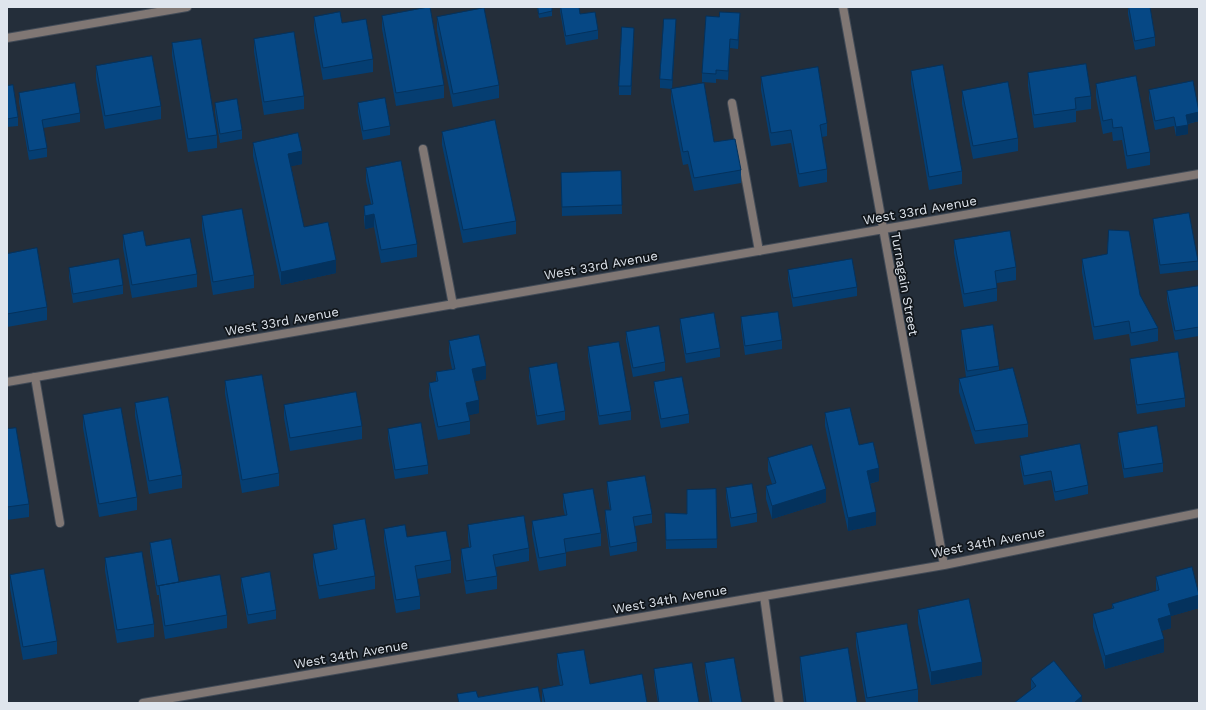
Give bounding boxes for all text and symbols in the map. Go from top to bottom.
street label: West 33rd Avenue [862,193,978,229]
street label: Turnagain Street [887,231,921,337]
street label: West 33rd Avenue [543,248,659,284]
street label: West 33rd Avenue [224,304,340,340]
street label: West 34th Avenue [930,524,1046,562]
street label: West 34th Avenue [612,582,728,618]
street label: West 34th Avenue [293,637,409,673]

